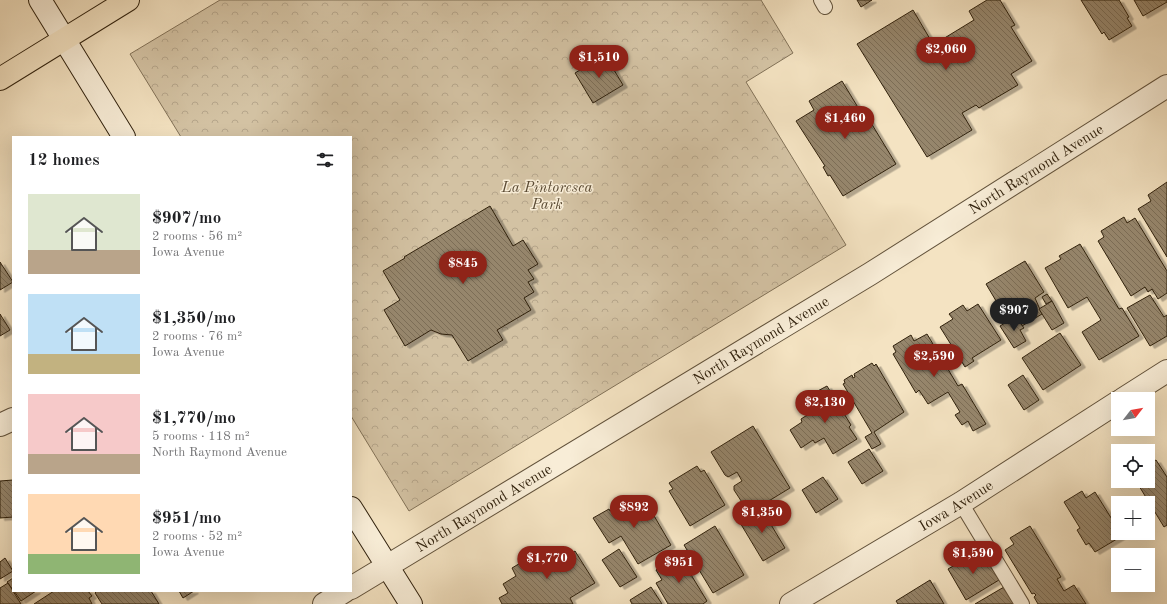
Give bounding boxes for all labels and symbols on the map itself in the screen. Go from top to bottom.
pin: $2,060 [913,37,979,71]
pin: $1,510 [566,45,632,79]
pin: $1,460 [812,106,878,140]
street label: North Raymond Avenue [967,122,1107,218]
park label: La Pintoresca Park [501,181,592,213]
pin: $845 [439,251,487,285]
street label: North Raymond Avenue [691,295,832,388]
pin: $907 [990,298,1038,332]
pin: $2,590 [901,344,967,378]
pin: $2,130 [792,390,858,424]
north arrow [1111,392,1155,436]
street label: North Raymond Avenue [414,462,555,556]
street label: Iowa Avenue [917,478,996,535]
pin: $892 [610,495,658,529]
pin: $1,350 [729,500,795,534]
pin: $1,590 [940,541,1006,575]
pin: $1,770 [514,546,580,580]
pin: $951 [655,550,703,584]

